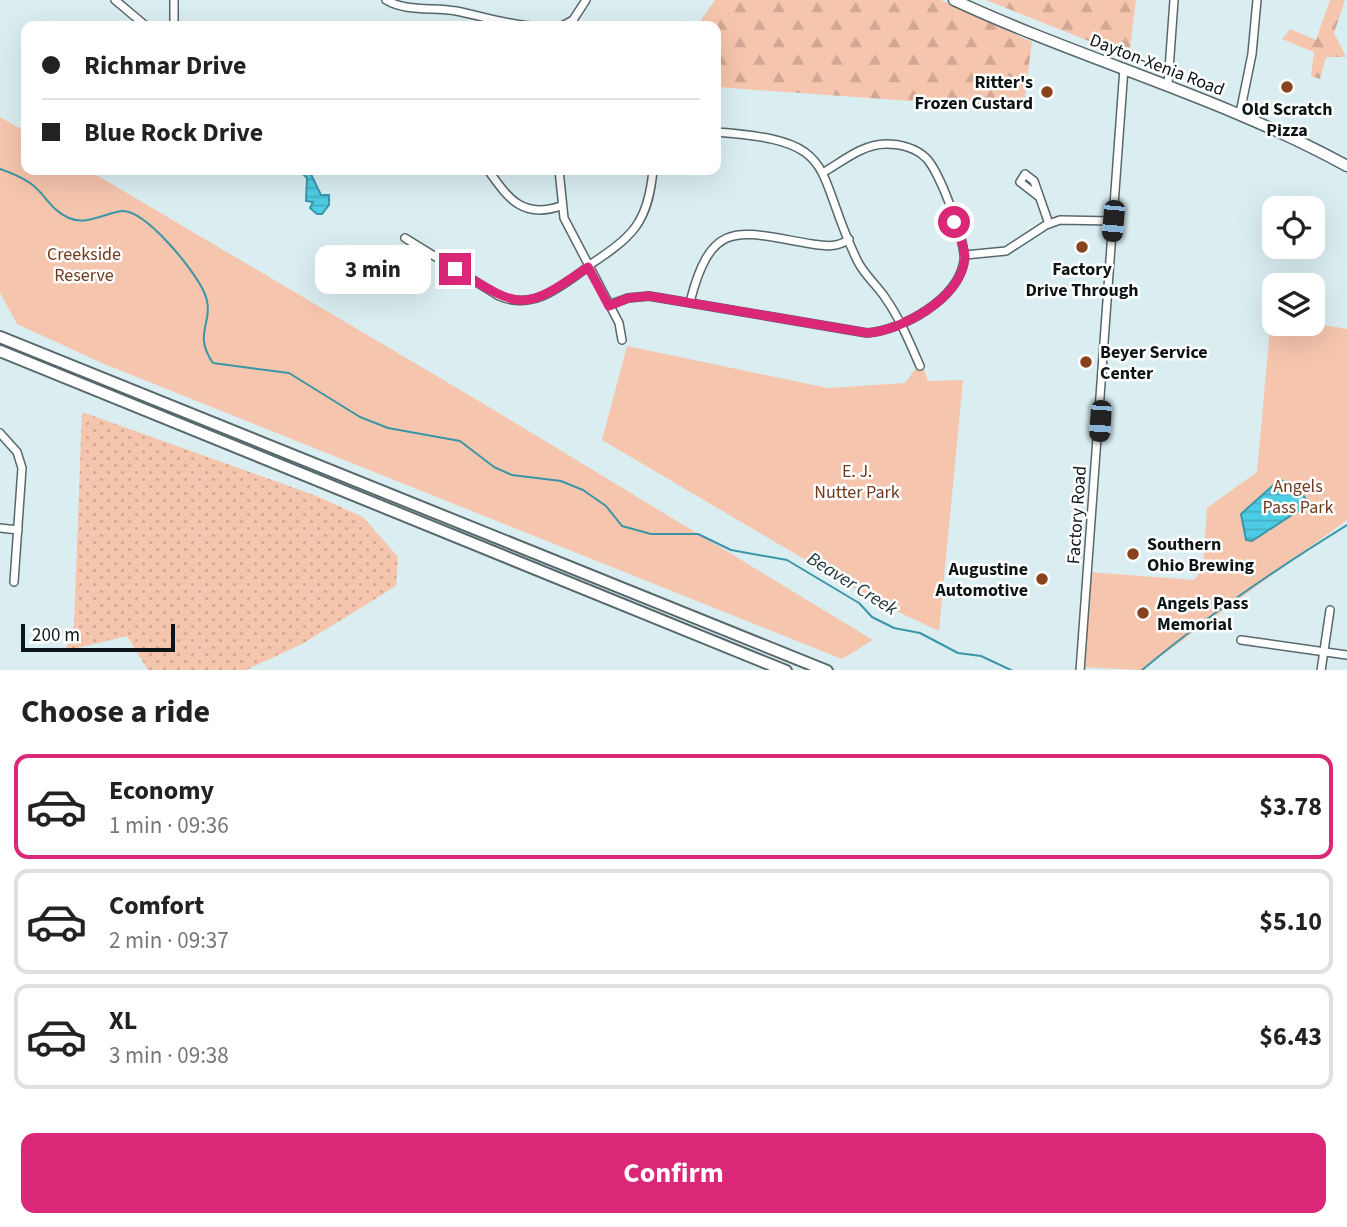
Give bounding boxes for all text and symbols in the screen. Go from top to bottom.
street label: Dayton-Xenia Road [1086,28,1228,102]
text: Richmar Drive [84,47,247,84]
place label: Ritter's Frozen Custard [914,70,1033,116]
marker: Old Scratch Pizza [1279,79,1295,95]
marker: Ritter's Frozen Custard [1039,84,1055,100]
place label: Old Scratch Pizza [1242,97,1332,143]
text: Blue Rock Drive [84,114,263,151]
map controls [1262,196,1325,336]
button: locate [1262,196,1325,259]
car [1101,199,1126,243]
route start [938,206,970,238]
marker: Factory Drive Through [1074,239,1090,255]
park label: Creekside Reserve [47,242,121,288]
callout: 3 min [315,244,430,294]
text: 3 min [345,253,401,286]
route end [439,253,471,285]
place label: Factory Drive Through [1025,257,1139,303]
button: layers [1262,273,1325,336]
place label: Beyer Service Center [1100,340,1208,386]
marker: Beyer Service Center [1078,354,1094,370]
car [1089,399,1112,443]
park label: E. J. Nutter Park [814,459,900,505]
street label: Factory Road [1061,465,1093,565]
park label: Angels Pass Park [1263,474,1334,520]
place label: Southern Ohio Brewing [1147,532,1254,578]
water label: Beaver Creek [802,546,903,623]
marker: Southern Ohio Brewing [1125,546,1141,562]
place label: Augustine Automotive [935,557,1028,603]
marker: Augustine Automotive [1034,571,1050,587]
place label: Angels Pass Memorial [1156,591,1249,637]
marker: Angels Pass Memorial [1135,605,1151,621]
scale bar [21,622,175,653]
text: 200 m [32,622,80,649]
text: Choose a ride [21,689,210,735]
text: Economy [109,772,214,809]
icon: car [25,775,88,838]
text: $3.78 [1259,788,1322,825]
text: 1 min · 09:36 [109,809,229,842]
text: Comfort [109,887,204,924]
icon: car [25,890,88,953]
text: $5.10 [1259,903,1322,940]
text: 2 min · 09:37 [109,924,229,957]
text: XL [109,1002,137,1039]
icon: car [25,1005,88,1068]
text: $6.43 [1259,1018,1322,1055]
text: 3 min · 09:38 [109,1039,229,1072]
button: Confirm [21,1133,1326,1213]

